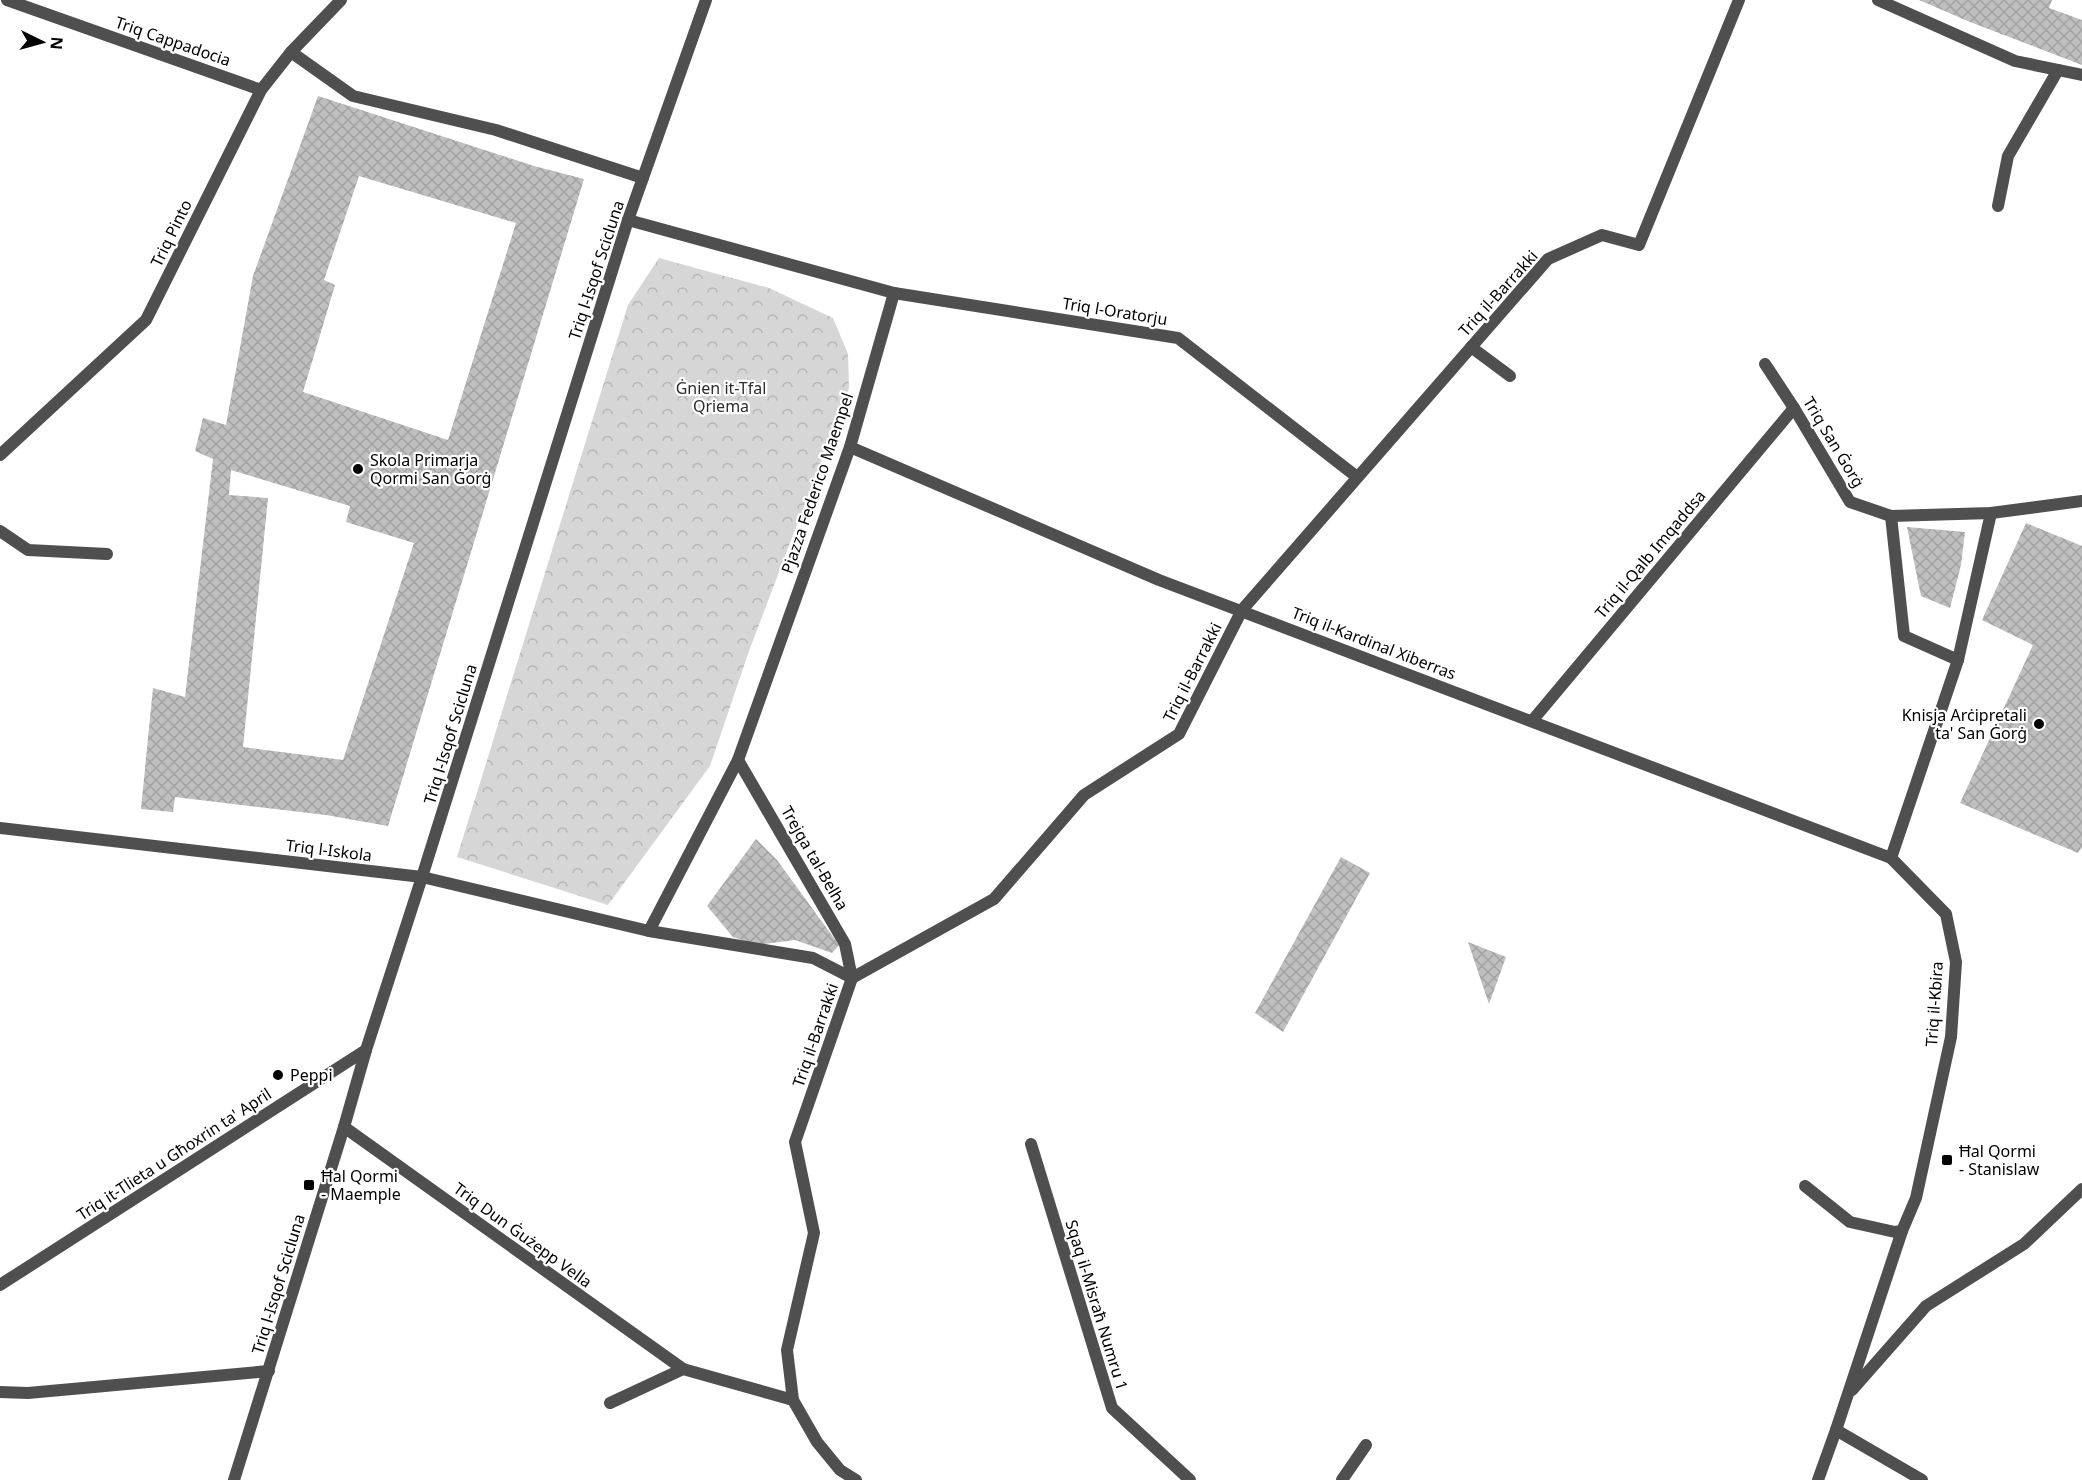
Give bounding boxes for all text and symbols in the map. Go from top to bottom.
street label: Triq Cappadocia [112,11,234,71]
north arrow [12,12,72,72]
text: N [45,36,68,51]
street label: Triq Pinto [145,196,197,270]
street label: Triq l-Isqof Scicluna [563,197,629,343]
street label: Triq il-Barrakki [1453,245,1543,341]
street label: Triq l-Oratorju [1061,292,1169,330]
park label: Ġnien it-Tfal Qriema [676,377,766,417]
street label: Pjazza Federico Maempel [776,390,858,576]
street label: Triq San Ġorġ [1798,393,1870,491]
place label: Skola Primarja Qormi San Ġorġ [370,449,491,489]
marker: Skola Primarja Qormi San Ġorġ [351,462,365,476]
street label: Triq il-Qalb Imqaddsa [1590,485,1710,623]
street label: Triq il-Kardinal Xiberras [1289,601,1459,685]
street label: Triq il-Barrakki [1158,619,1226,725]
street label: Triq l-Isqof Scicluna [418,661,482,807]
place label: Knisja Arċipretali ta' San Ġorġ [1902,704,2027,744]
marker: Knisja Arċipretali ta' San Ġorġ [2032,717,2046,731]
street label: Trejqa tal-Belha [776,802,854,914]
street label: Triq l-Iskola [285,834,373,866]
street label: Triq il-Kbira [1920,961,1948,1047]
street label: Triq il-Barrakki [787,980,843,1090]
place label: Peppi [290,1064,333,1086]
marker: Peppi [271,1068,285,1082]
street label: Triq it-Tlieta u Għoxrin ta' April [72,1083,276,1225]
place label: Ħal Qormi - Stanislaw [1959,1140,2040,1180]
marker: Ħal Qormi - Stanislaw [1940,1153,1954,1167]
place label: Ħal Qormi - Maemple [321,1165,401,1205]
street label: Triq Dun Ġużepp Vella [449,1177,597,1293]
marker: Ħal Qormi - Maemple [302,1178,316,1192]
street label: Triq l-Isqof Scicluna [246,1211,310,1357]
street label: Sqaq il-Misraħ Numru 1 [1061,1217,1133,1393]

